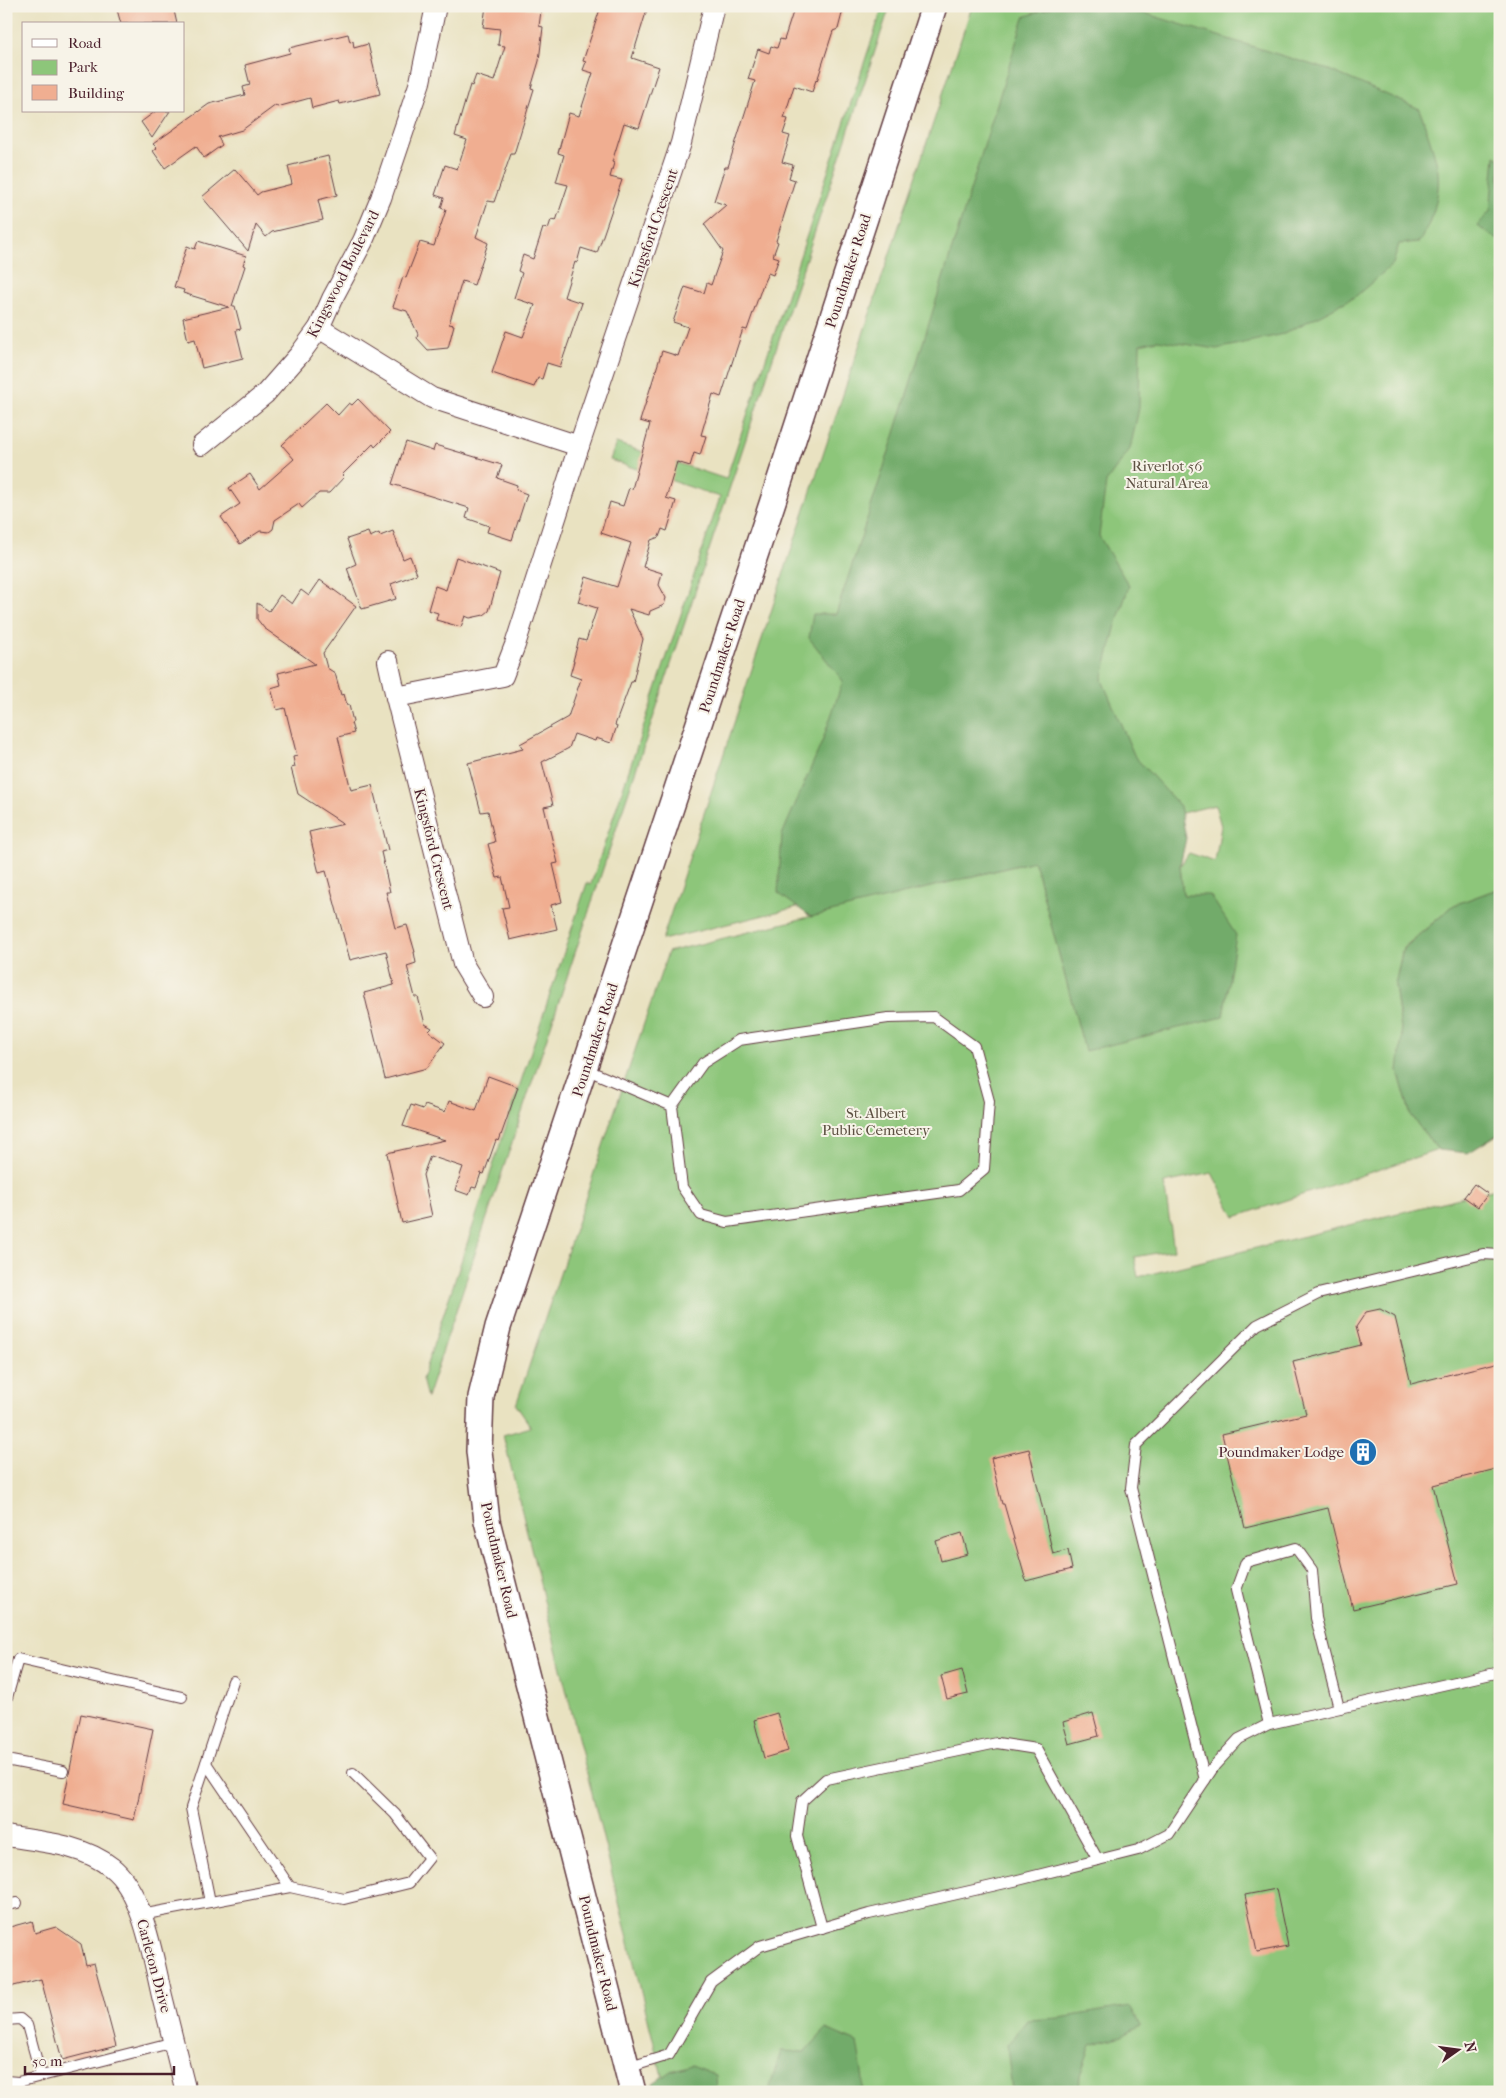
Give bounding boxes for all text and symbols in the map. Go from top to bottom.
legend [22,22,185,112]
text: Road [68,34,102,52]
text: Park [68,58,98,76]
text: Building [68,84,125,102]
street label: Kingsford Crescent [624,166,682,290]
street label: Kingswood Boulevard [303,206,383,341]
street label: Poundmaker Road [821,211,875,330]
park label: Riverlot 56 Natural Area [1126,457,1210,492]
street label: Poundmaker Road [695,596,749,715]
street label: Kingsford Crescent [410,786,458,912]
street label: Poundmaker Road [568,980,622,1099]
park label: St. Albert Public Cemetery [822,1104,931,1139]
building icon: Poundmaker Lodge [1348,1437,1378,1467]
place label: Poundmaker Lodge [1218,1443,1345,1461]
street label: Poundmaker Road [477,1500,521,1621]
street label: Poundmaker Road [575,1893,621,2014]
street label: Carleton Drive [133,1917,175,2015]
north arrow [1434,2026,1484,2076]
text: N [1461,2040,1480,2055]
scale bar [25,2043,174,2075]
text: 50 m [32,2052,63,2070]

